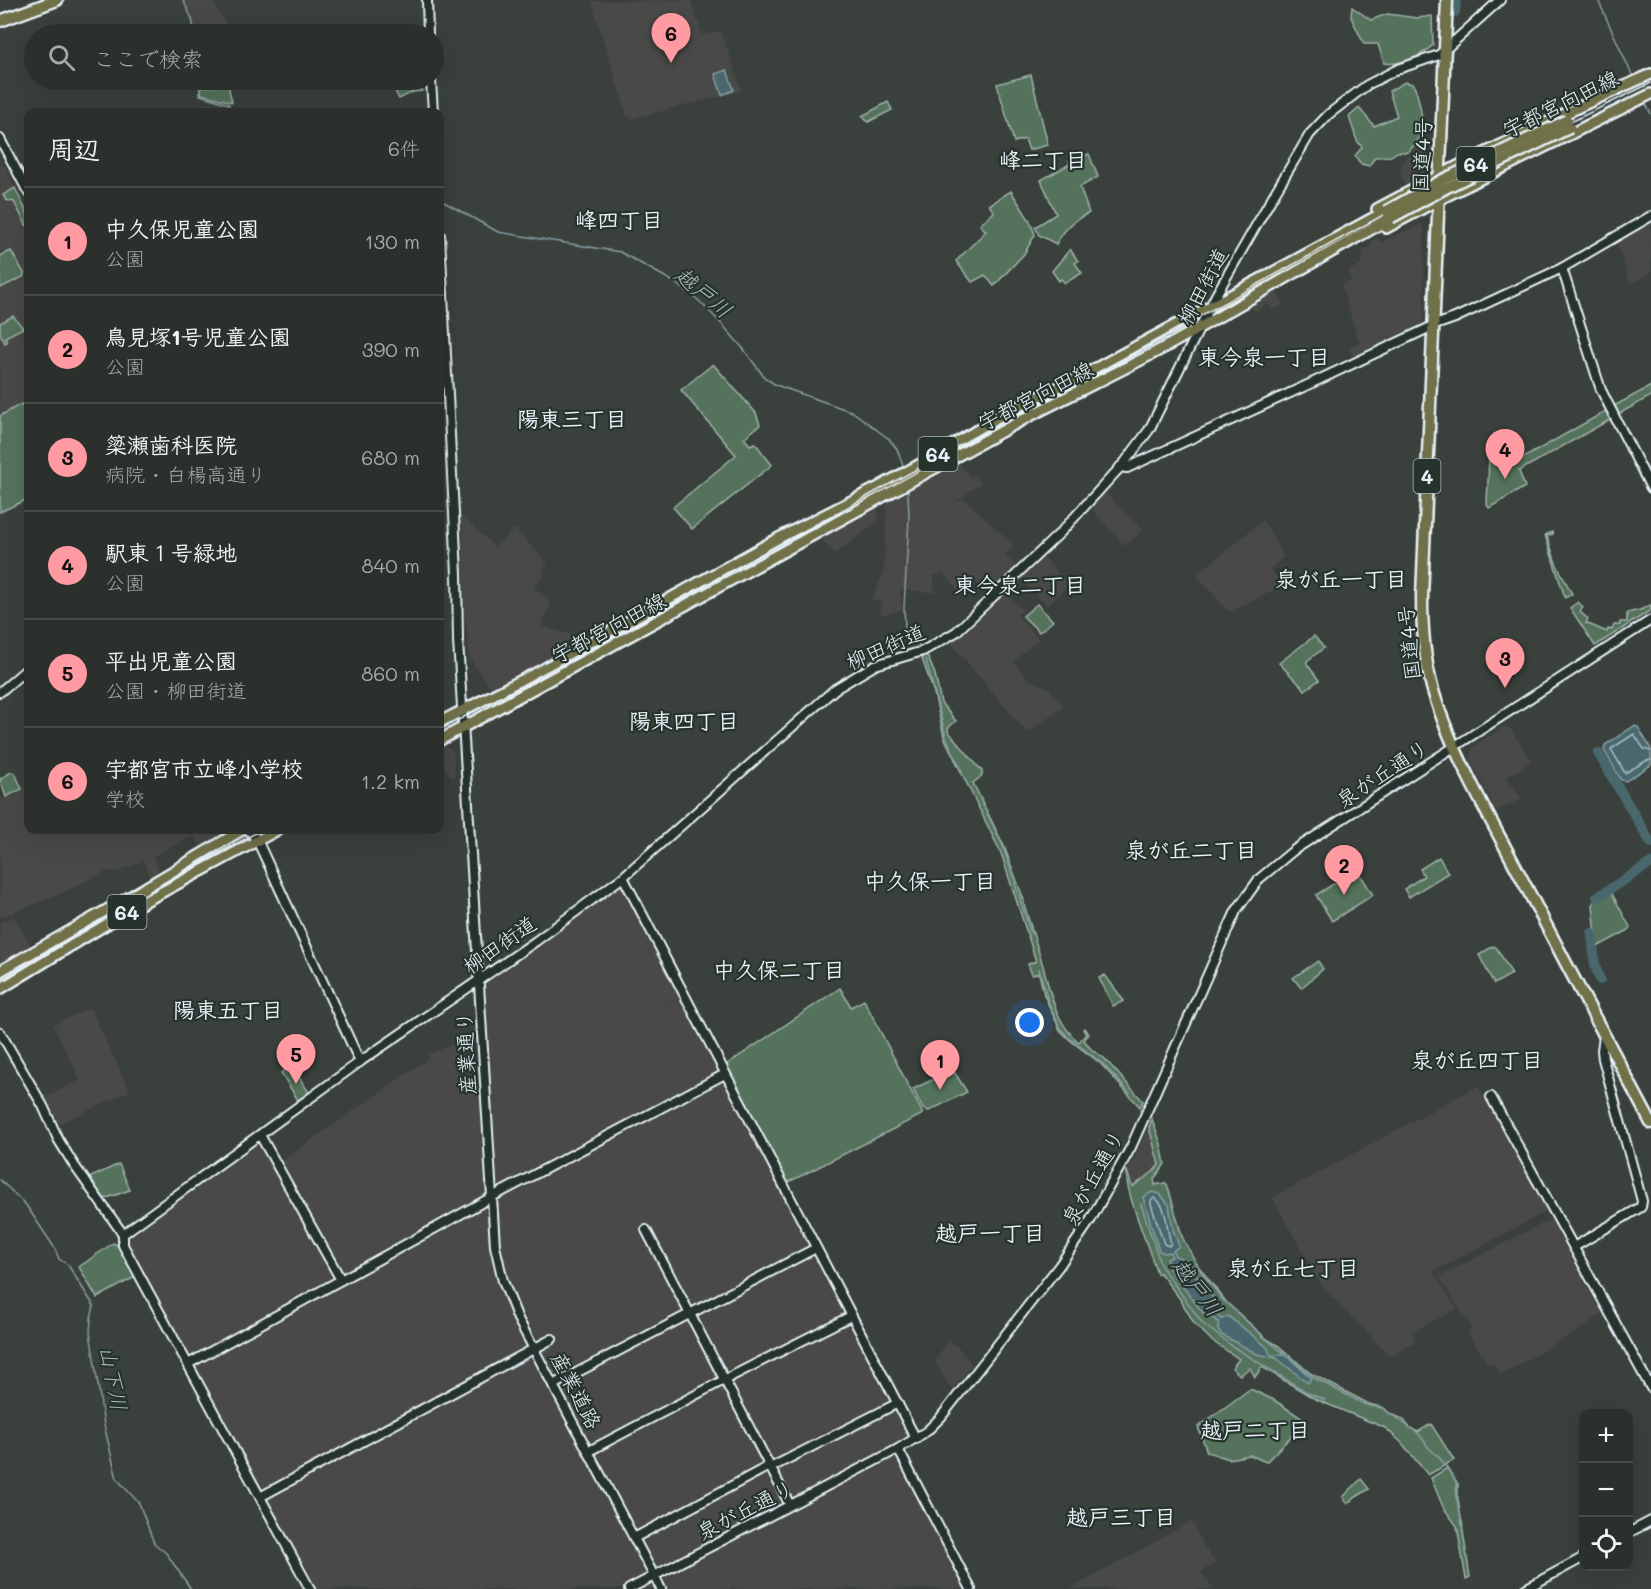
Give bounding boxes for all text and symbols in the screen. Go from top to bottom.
pin: 6 [652,14,690,63]
search box [24,24,444,90]
icon: search [45,41,78,74]
text: ここで検索 [93,44,203,73]
street label: 宇都宮向田線 [1497,63,1623,143]
street label: 国道4号 [1406,117,1436,193]
text: 周辺 [48,132,100,166]
text: 6件 [388,135,420,161]
district label: 峰二丁目 [999,145,1087,174]
road number: 64 [1456,147,1496,181]
district label: 峰四丁目 [575,205,663,234]
text: 中久保児童公園 [105,214,259,243]
text: 1 [63,228,72,254]
text: 130 m [365,228,420,254]
street label: 柳田街道 [1170,243,1234,329]
text: 公園 [105,245,145,271]
water label: 越戸川 [669,259,739,324]
text: 鳥見塚1号児童公園 [105,322,291,351]
text: 2 [62,336,73,362]
text: 390 m [362,336,420,362]
district label: 東今泉一丁目 [1198,342,1330,371]
text: 公園 [105,353,145,379]
street label: 宇都宮向田線 [973,354,1097,436]
district label: 陽東三丁目 [517,404,627,433]
text: 簗瀬歯科医院 [105,430,237,459]
pin: 4 [1486,430,1524,479]
road number: 64 [918,437,958,471]
text: 3 [62,444,74,470]
text: 680 m [361,444,420,470]
road number: 4 [1414,459,1440,493]
text: 病院 · 白楊高通り [105,461,267,487]
text: 駅東１号緑地 [105,538,237,567]
text: 4 [61,552,74,578]
text: 840 m [361,552,420,578]
district label: 泉が丘一丁目 [1275,564,1407,593]
text: 公園 [105,569,145,595]
district label: 東今泉二丁目 [954,570,1086,599]
street label: 宇都宮向田線 [546,586,670,668]
street label: 国道4号 [1391,604,1425,682]
street label: 柳田街道 [841,617,929,675]
pin: 3 [1486,638,1524,688]
text: 平出児童公園 [105,646,237,675]
text: 5 [62,660,73,686]
text: 860 m [361,660,420,686]
text: 公園 · 柳田街道 [105,677,247,703]
district label: 陽東四丁目 [629,706,739,735]
street label: 泉が丘通り [1331,733,1433,813]
text: 宇都宮市立峰小学校 [105,754,303,783]
text: 6 [61,768,74,794]
text: 1.2 km [361,768,420,794]
text: 学校 [105,785,145,811]
district label: 泉が丘二丁目 [1125,835,1257,864]
pin: 2 [1324,846,1364,895]
district label: 中久保一丁目 [864,866,996,895]
road number: 64 [108,895,146,929]
street label: 柳田街道 [457,909,541,979]
district label: 中久保二丁目 [713,955,845,984]
district label: 陽東五丁目 [173,995,283,1024]
your location [1015,1008,1044,1037]
street label: 産業通り [449,1010,481,1096]
pin: 5 [276,1034,316,1084]
pin: 1 [920,1040,960,1090]
district label: 泉が丘四丁目 [1411,1045,1543,1074]
street label: 泉が丘通り [1055,1125,1129,1229]
district label: 越戸一丁目 [935,1218,1045,1247]
water label: 越戸川 [1166,1251,1229,1322]
district label: 泉が丘七丁目 [1227,1253,1359,1282]
water label: 山下川 [93,1343,135,1413]
street label: 産業道路 [545,1347,609,1433]
map controls [1579,1409,1633,1571]
button: + [1579,1409,1633,1463]
district label: 越戸二丁目 [1200,1415,1310,1444]
button: − [1579,1463,1633,1517]
street label: 泉が丘通り [692,1473,798,1545]
district label: 越戸三丁目 [1066,1502,1176,1531]
button: locate [1579,1517,1633,1571]

